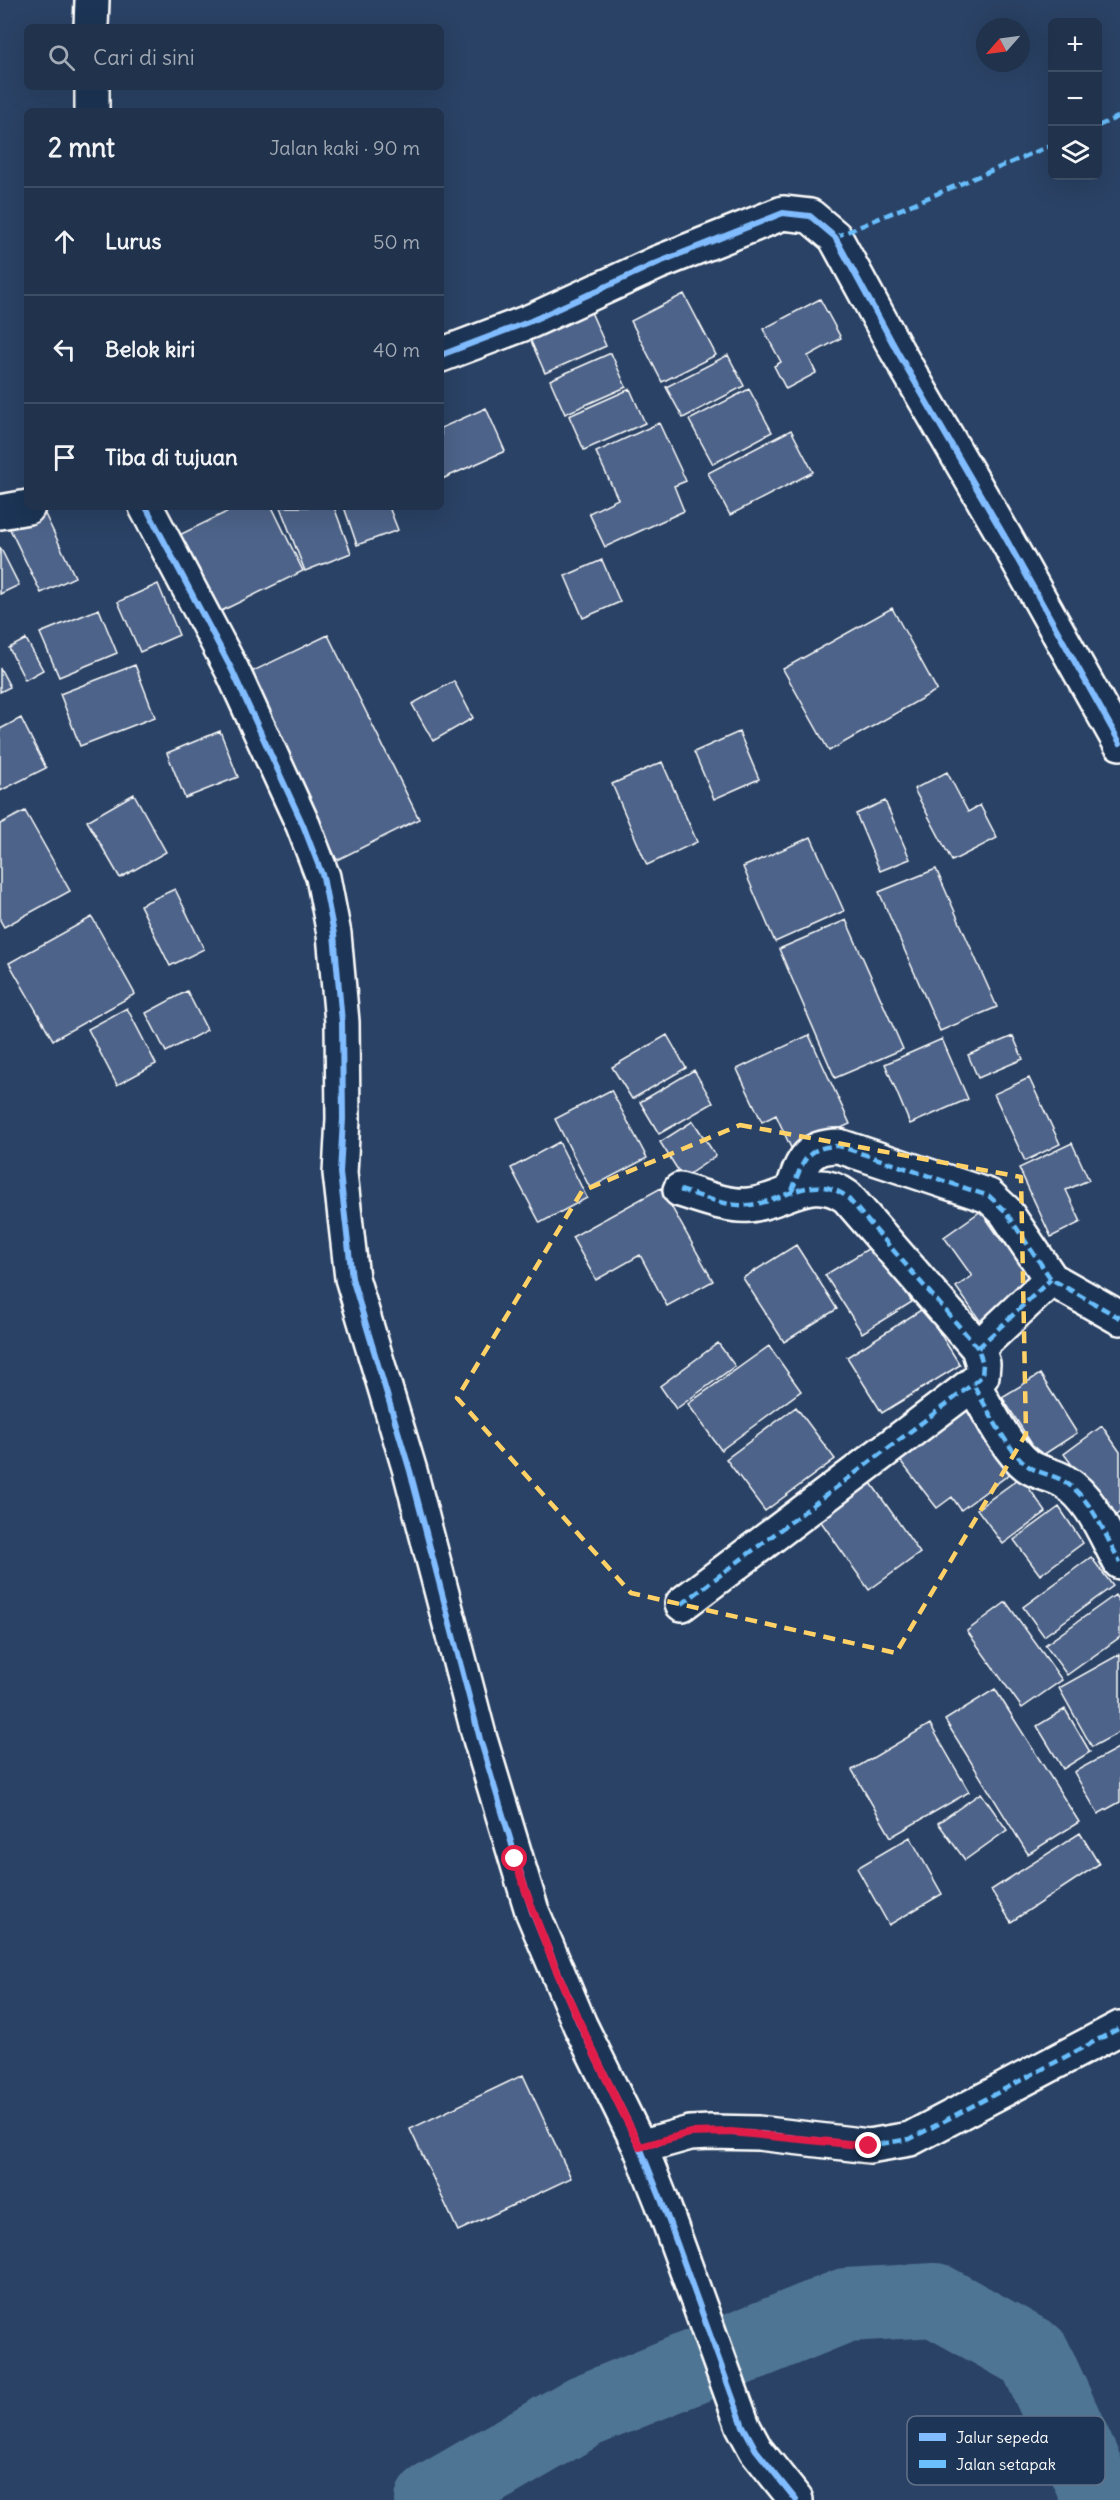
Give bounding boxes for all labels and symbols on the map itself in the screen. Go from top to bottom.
north arrow [976,18,1030,72]
route start [501,1845,527,1871]
route end [855,2132,881,2158]
legend [907,2416,1105,2485]
text: Jalur sepeda [956,2427,1049,2447]
text: Jalan setapak [956,2454,1056,2474]

